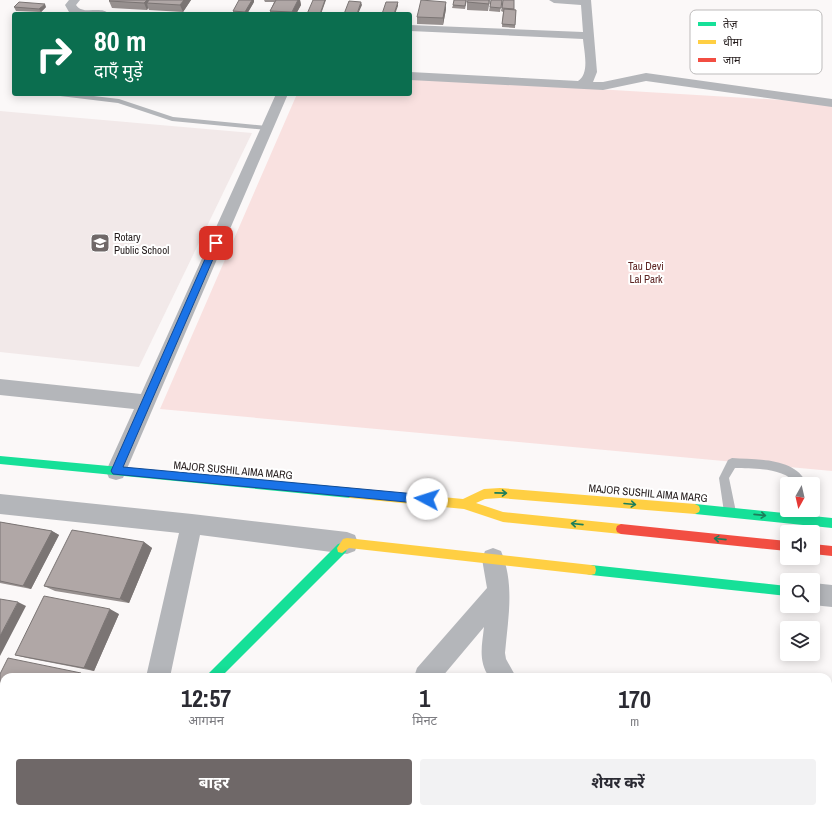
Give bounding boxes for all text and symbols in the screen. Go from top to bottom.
legend [690,10,822,74]
text: तेज़ [723,17,738,31]
text: 80 m [94,22,146,60]
icon: right [28,28,80,80]
text: धीमा [723,35,742,49]
text: जाम [723,53,741,67]
text: दाएँ मुड़ें [94,58,143,83]
pin [199,226,233,260]
place label: Rotary Public School [114,230,169,257]
school or university icon: Rotary Public School [89,232,111,254]
icon: arrive [205,232,227,254]
park label: Tau Devi Lal Park [628,259,664,286]
street label: MAJOR SUSHIL AIMA MARG [173,458,293,482]
north arrow [780,477,820,517]
map controls [780,477,820,661]
position arrow [406,478,448,520]
street label: MAJOR SUSHIL AIMA MARG [588,481,708,505]
one-way arrow [494,490,507,497]
one-way arrow [623,500,636,508]
one-way arrow [753,511,766,519]
one-way arrow [571,520,584,528]
button: sound [780,525,820,565]
one-way arrow [714,535,727,543]
button: search [780,573,820,613]
button: layers [780,621,820,661]
text: 12:57 [181,682,231,714]
text: 1 [419,682,430,714]
text: 170 [618,683,651,715]
text: आगमन [188,712,224,729]
text: मिनट [412,712,437,729]
text: m [630,713,639,730]
button: बाहर [16,759,412,805]
button: शेयर करें [420,759,816,805]

